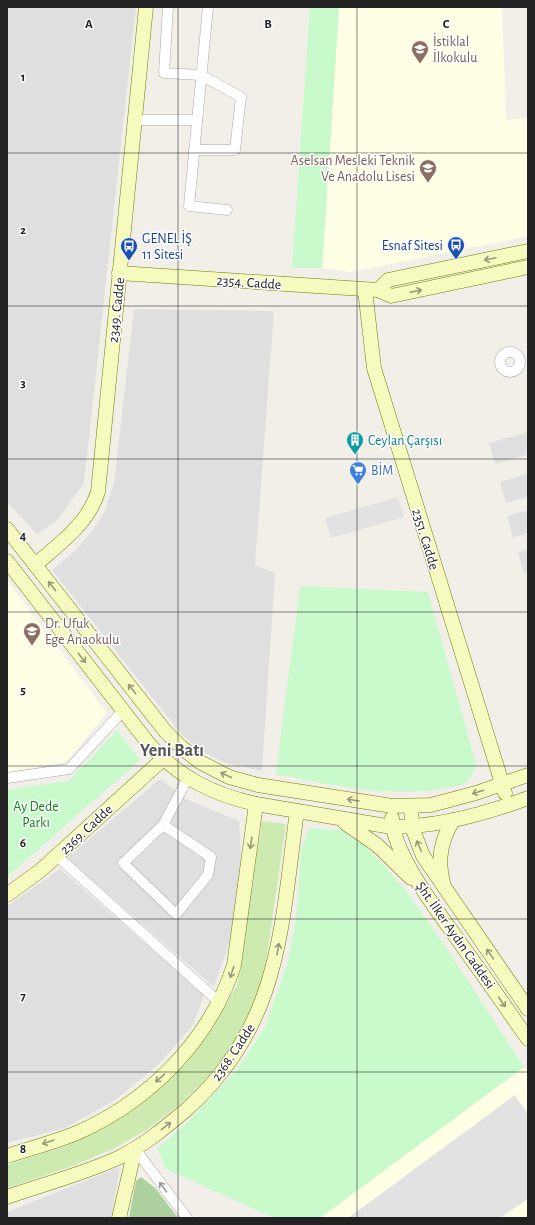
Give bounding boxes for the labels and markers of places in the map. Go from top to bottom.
place label: İstiklal İlkokulu [433,32,477,65]
school or university icon: İstiklal İlkokulu [410,39,430,64]
place label: Aselsan Mesleki Teknik Ve Anadolu Lisesi [291,154,416,184]
school or university icon: Aselsan Mesleki Teknik Ve Anadolu Lisesi [418,158,438,183]
place label: GENEL İŞ 11 Sitesi [142,229,192,262]
bus stop icon: Esnaf Sitesi [446,235,466,260]
bus stop icon: GENEL İŞ 11 Sitesi [119,236,139,261]
place label: Esnaf Sitesi [382,239,443,253]
building icon: Ceylan Çarşısı [345,430,365,455]
place label: Ceylan Çarşısı [368,434,442,448]
supermarket icon: BİM [348,460,368,485]
place label: BİM [371,461,393,478]
place label: Dr. Ufuk Ege Anaokulu [45,617,119,647]
school or university icon: Dr. Ufuk Ege Anaokulu [22,621,42,646]

